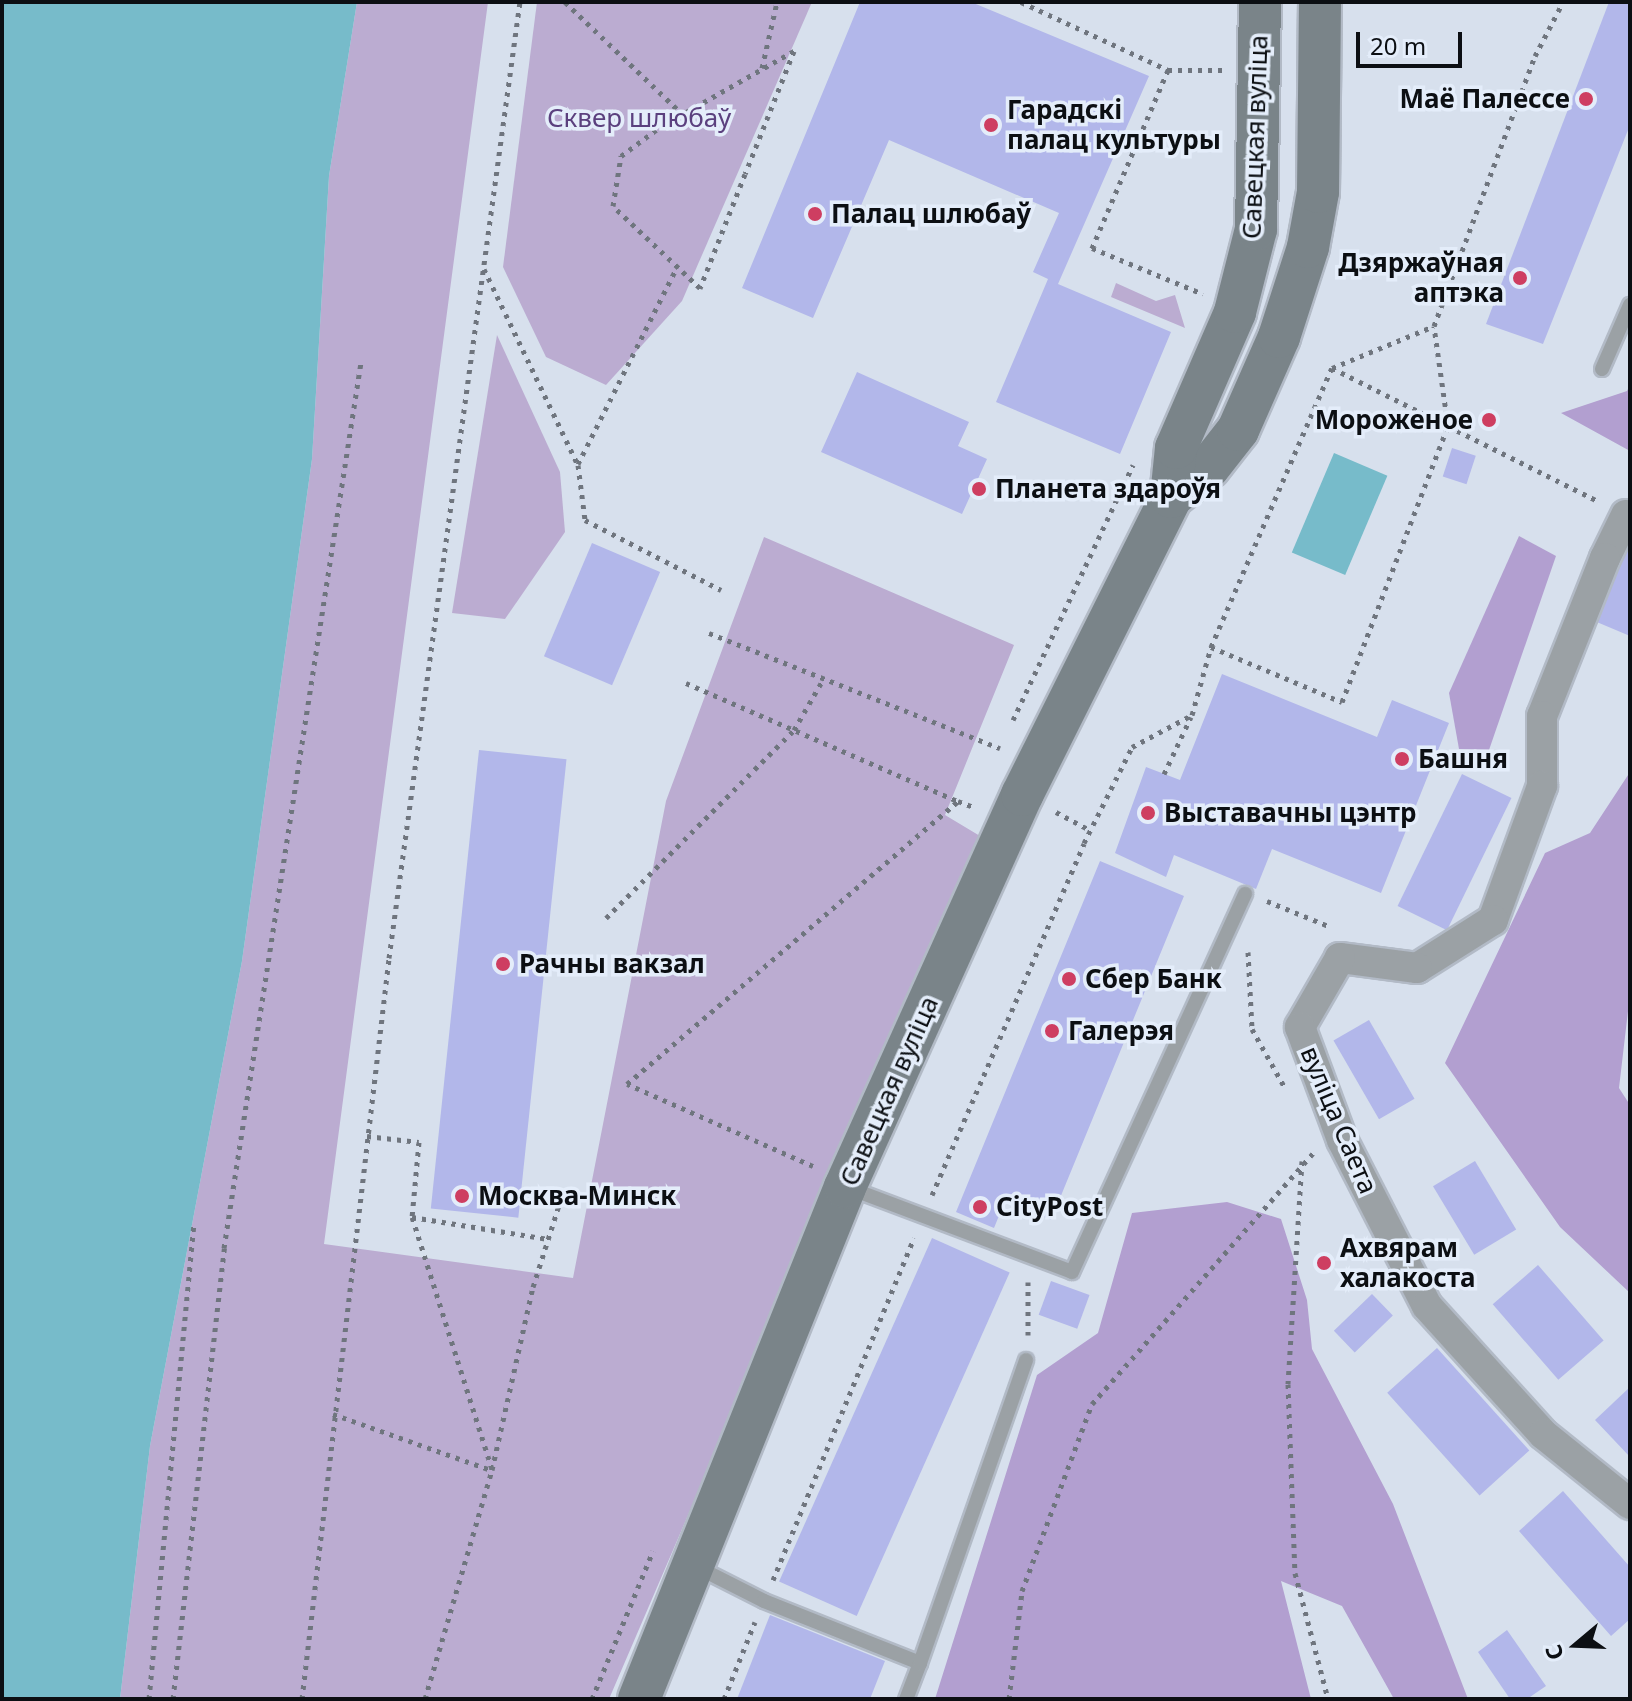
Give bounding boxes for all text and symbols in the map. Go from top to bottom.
scale bar [1360,16,1466,66]
text: 20 m [1370,29,1426,62]
street label: Савецкая вуліца [1236,34,1274,240]
place label: Маё Палессе [1399,83,1570,115]
marker: Маё Палессе [1577,90,1595,108]
place label: Гарадскі палац культуры [1007,94,1221,156]
park label: Сквер шлюбаў [547,102,731,134]
marker: Гарадскі палац культуры [982,116,1000,134]
place label: Палац шлюбаў [831,198,1031,230]
marker: Палац шлюбаў [806,205,824,223]
place label: Дзяржаўная аптэка [1338,247,1504,308]
marker: Дзяржаўная аптэка [1511,269,1529,287]
place label: Мороженое [1315,404,1473,436]
marker: Мороженое [1480,411,1498,429]
place label: Планета здароўя [995,473,1221,505]
marker: Планета здароўя [970,480,988,498]
place label: Башня [1418,743,1508,775]
marker: Башня [1393,750,1411,768]
place label: Выставачны цэнтр [1164,797,1416,829]
marker: Выставачны цэнтр [1139,804,1157,822]
place label: Рачны вакзал [519,948,705,980]
marker: Рачны вакзал [494,955,512,973]
place label: Сбер Банк [1085,963,1222,995]
marker: Сбер Банк [1060,970,1078,988]
street label: Савецкая вуліца [833,991,945,1191]
place label: Галерэя [1068,1015,1174,1047]
marker: Галерэя [1043,1022,1061,1040]
street label: вуліца Саета [1294,1042,1384,1198]
place label: Москва-Минск [478,1180,676,1212]
marker: Москва-Минск [453,1187,471,1205]
place label: CityPost [996,1191,1103,1223]
marker: CityPost [971,1198,989,1216]
place label: Ахвярам халакоста [1340,1232,1476,1294]
marker: Ахвярам халакоста [1315,1254,1333,1272]
north arrow [1536,1605,1616,1685]
text: С [1537,1641,1570,1664]

